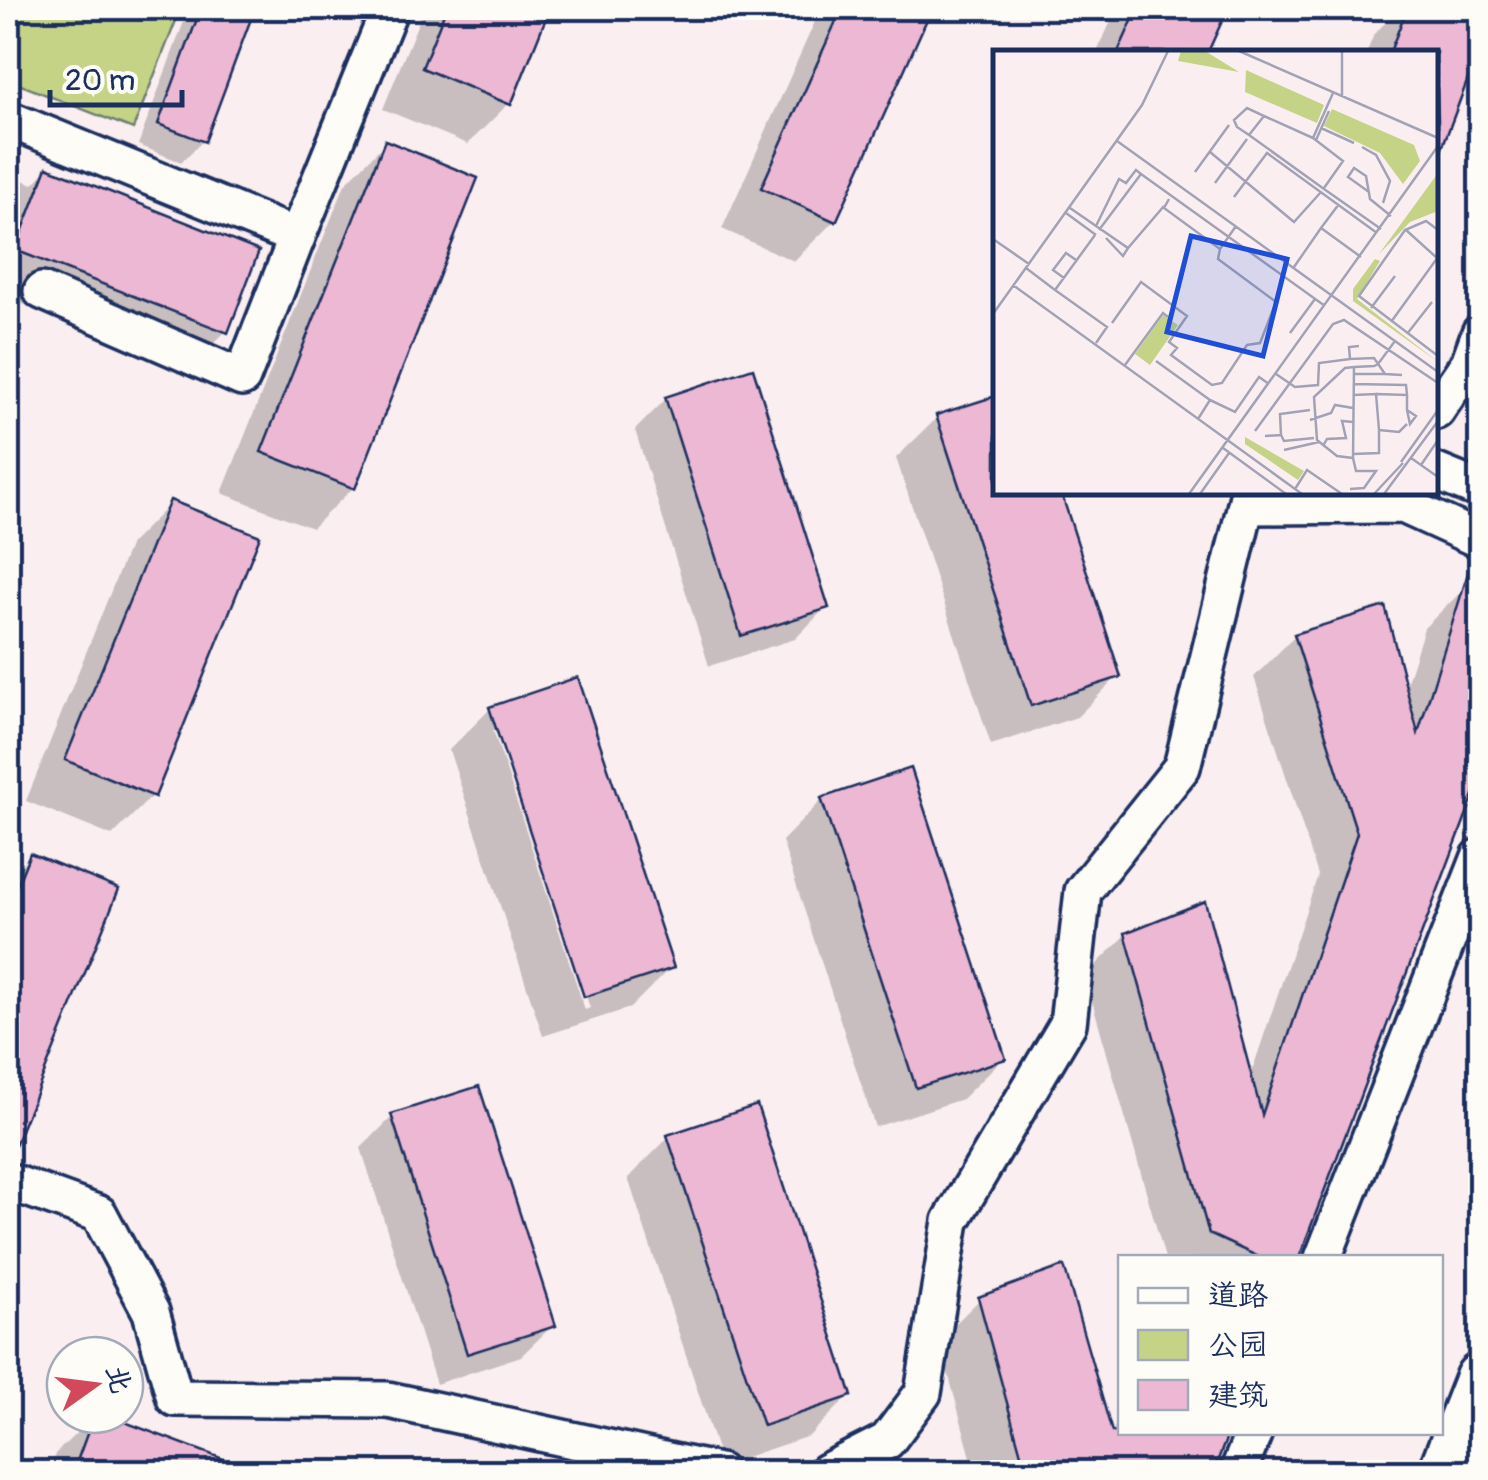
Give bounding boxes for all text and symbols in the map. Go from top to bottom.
scale bar [50,45,182,107]
inset map [993,50,1438,495]
text: 20 m [65,62,135,99]
legend [1118,1255,1443,1435]
text: 道路 [1208,1277,1268,1314]
text: 公园 [1208,1327,1268,1364]
north arrow [45,1335,145,1435]
text: 北 [97,1361,138,1397]
text: 建筑 [1208,1377,1268,1414]

